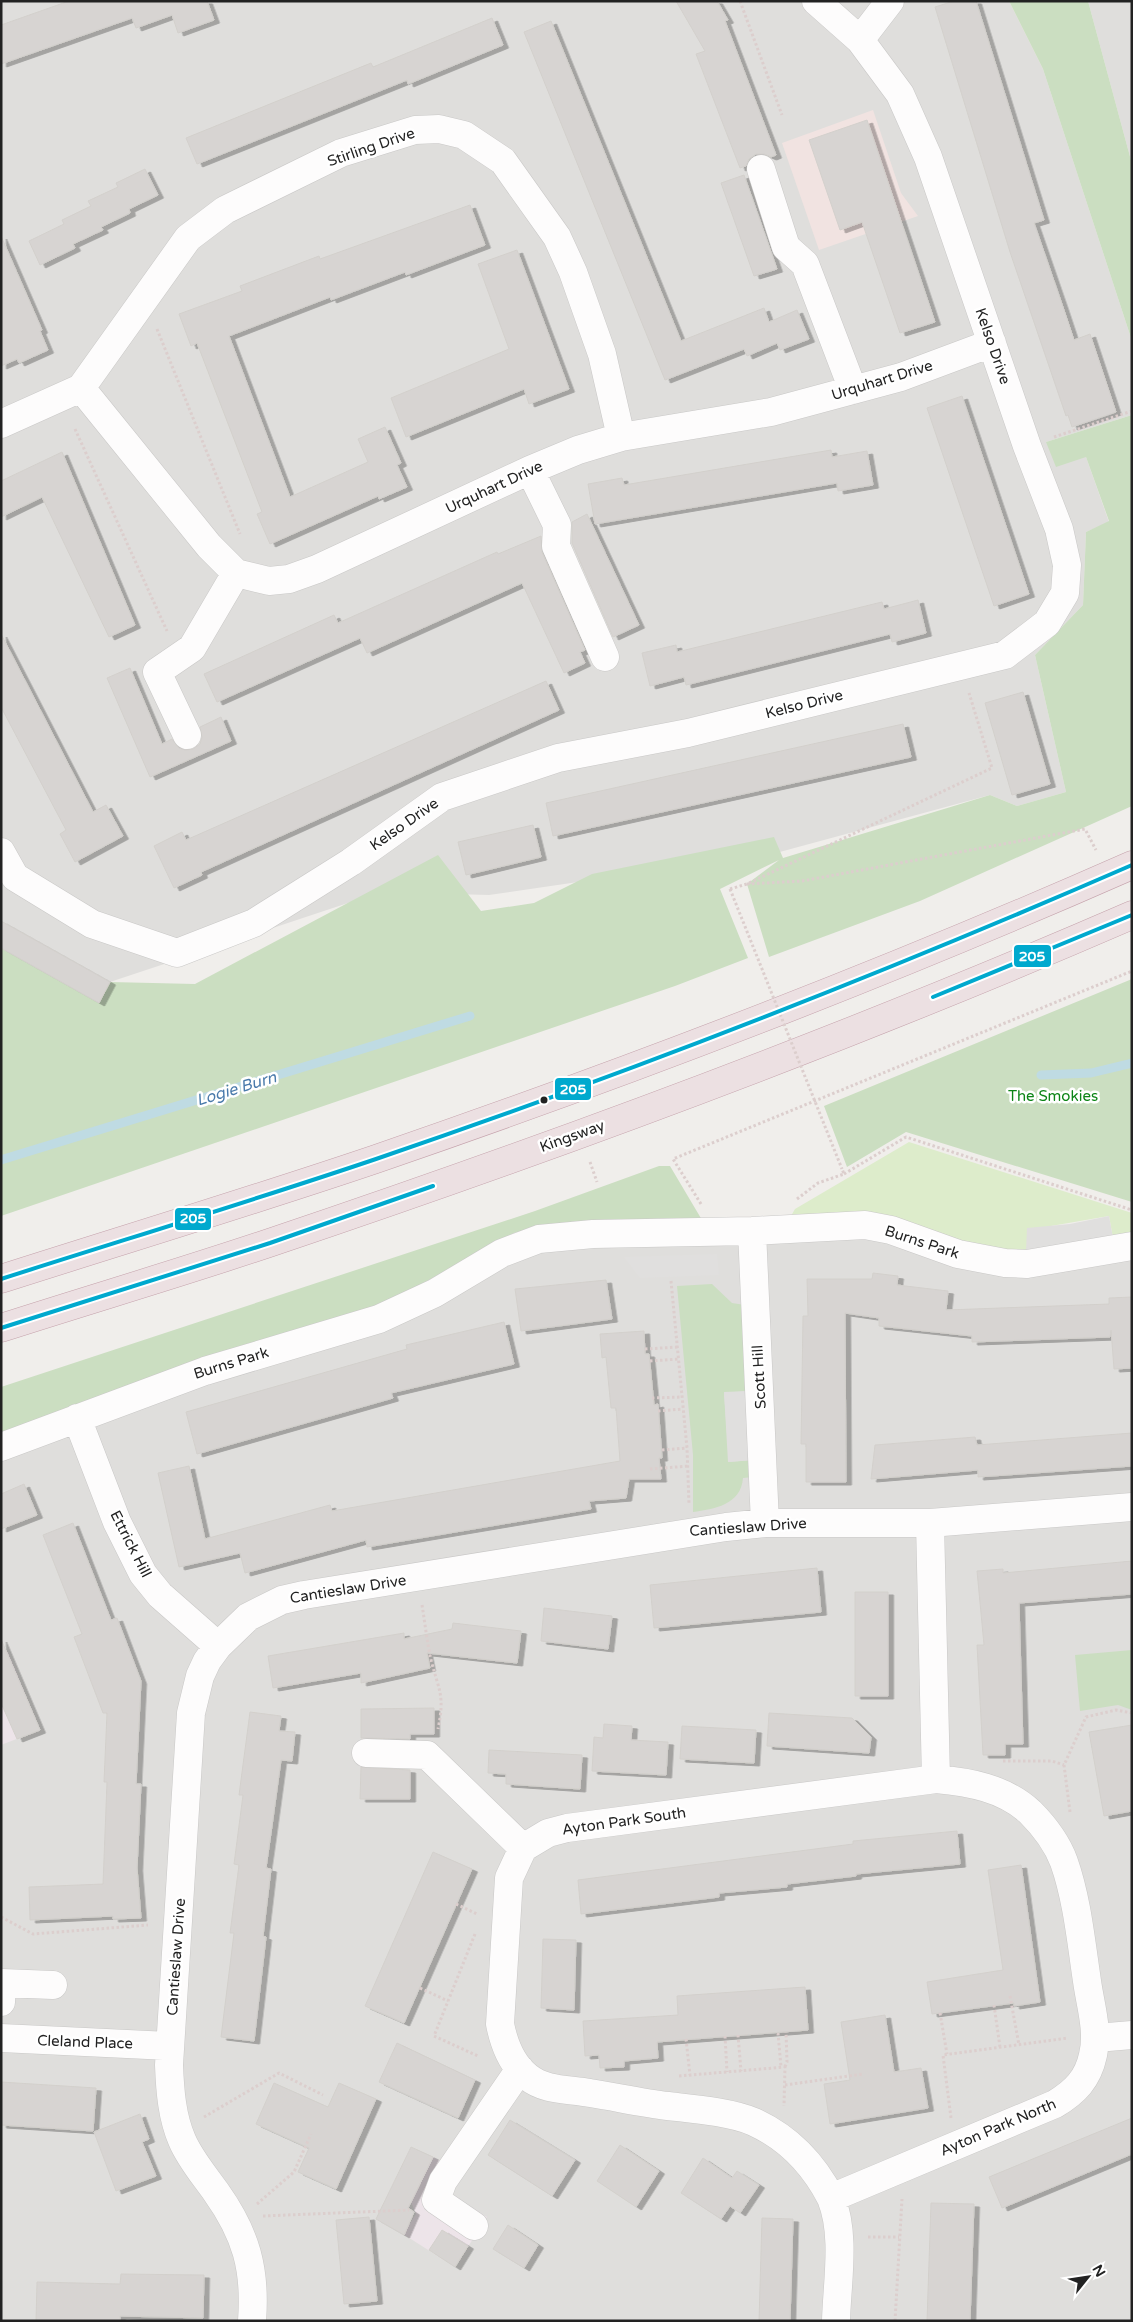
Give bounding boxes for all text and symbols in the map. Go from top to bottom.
street label: Stirling Drive [325,124,417,170]
street label: Kelso Drive [972,306,1014,386]
street label: Urquhart Drive [829,356,935,404]
street label: Urquhart Drive [443,457,545,517]
street label: Kelso Drive [763,686,845,722]
street label: Kelso Drive [366,794,442,854]
line badge: 205 [1013,944,1052,968]
text: 205 [1019,948,1045,965]
water label: Logie Burn [194,1067,280,1111]
line badge: 205 [554,1077,592,1101]
text: 205 [560,1081,586,1098]
park label: The Smokies [1008,1087,1098,1105]
unlabelled marker [539,1095,549,1105]
street label: Kingsway [537,1116,607,1156]
line badge: 205 [174,1207,212,1231]
text: 205 [180,1210,206,1227]
street label: Burns Park [882,1221,962,1263]
street label: Burns Park [191,1343,271,1383]
street label: Scott Hill [748,1345,770,1409]
street label: Ettrick Hill [106,1508,156,1580]
street label: Cantieslaw Drive [689,1514,807,1540]
street label: Cantieslaw Drive [288,1571,408,1607]
street label: Ayton Park South [561,1803,687,1839]
street label: Cantieslaw Drive [163,1898,189,2016]
street label: Cleland Place [37,2031,133,2053]
street label: Ayton Park North [937,2094,1059,2160]
north arrow [1063,2252,1113,2302]
text: N [1089,2262,1109,2280]

